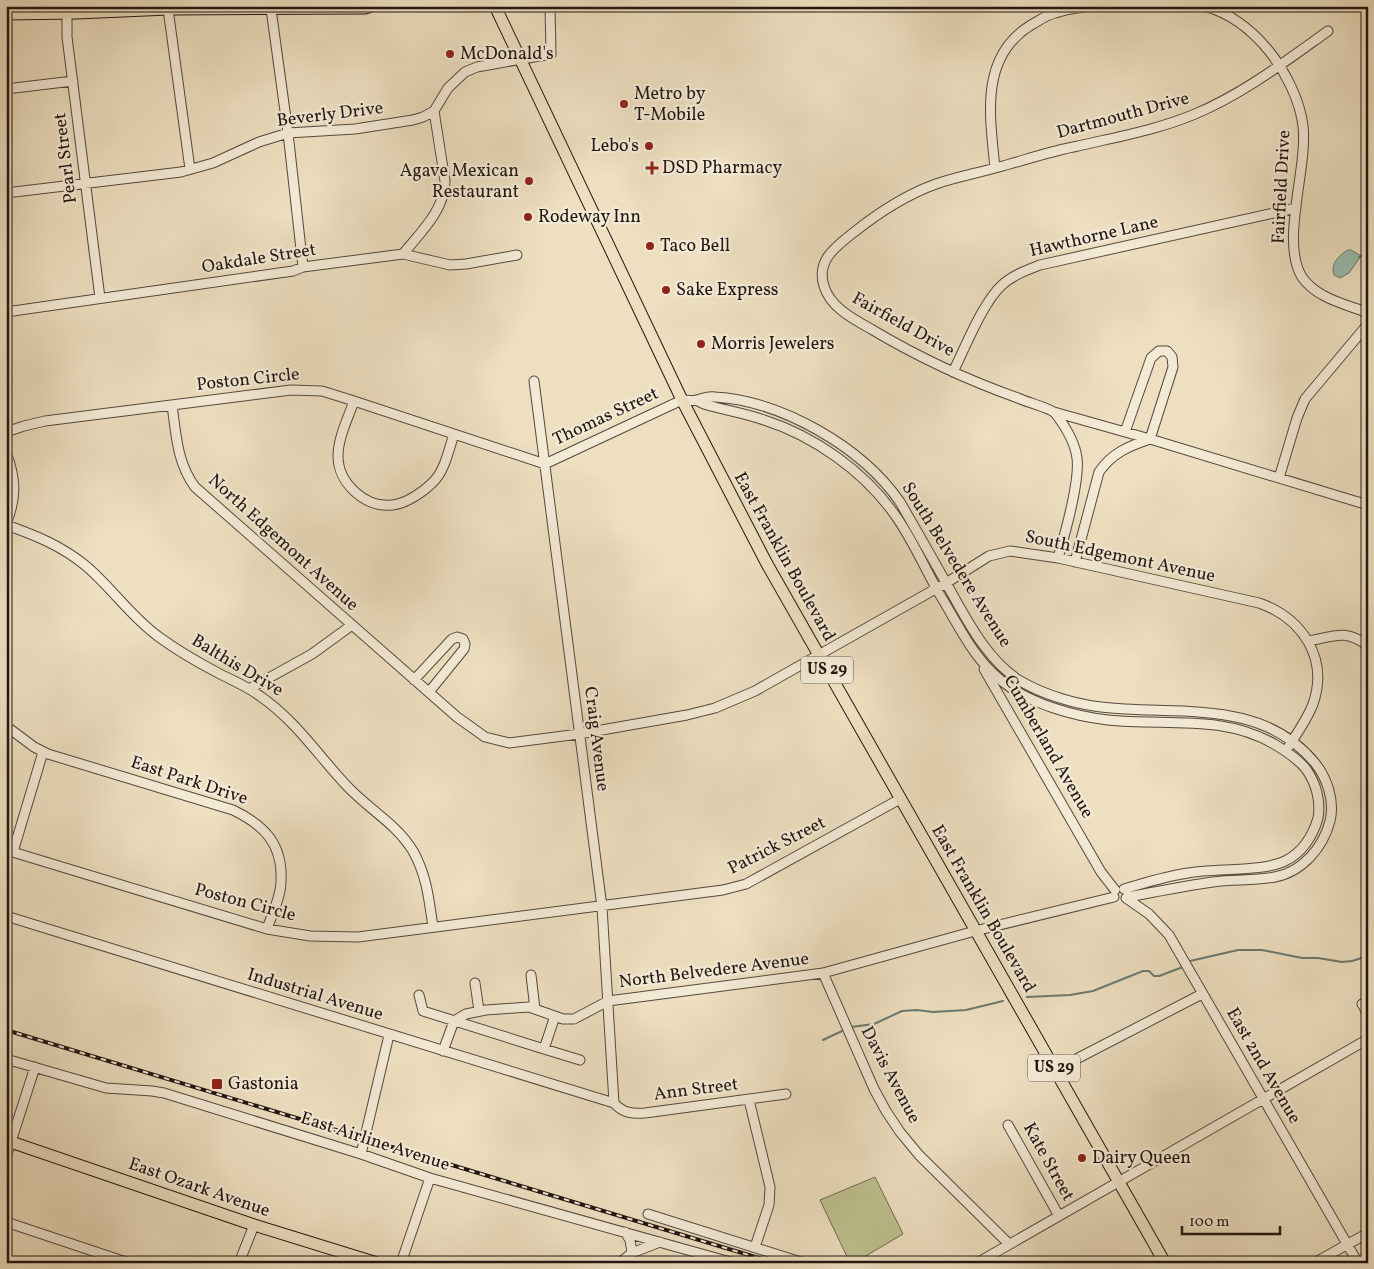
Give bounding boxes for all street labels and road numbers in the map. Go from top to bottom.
street label: Dartmouth Drive [1054,86,1192,146]
street label: Beverly Drive [275,96,385,134]
street label: Pearl Street [48,111,84,205]
street label: Fairfield Drive [1267,129,1297,245]
street label: Hawthorne Lane [1027,210,1161,264]
street label: Oakdale Street [200,238,318,280]
street label: Fairfield Drive [847,286,959,364]
street label: Poston Circle [195,362,301,398]
street label: Thomas Street [549,382,663,452]
street label: East Franklin Boulevard [727,468,841,646]
street label: North Edgemont Avenue [202,469,364,617]
street label: South Belvedere Avenue [895,478,1017,652]
street label: South Edgemont Avenue [1022,525,1218,589]
street label: Balthis Drive [186,629,288,703]
road number: US 29 [801,656,853,684]
street label: Cumberland Avenue [997,671,1099,823]
street label: Craig Avenue [577,685,615,793]
street label: East Park Drive [127,750,251,812]
street label: Patrick Street [724,811,830,881]
street label: East Franklin Boulevard [925,820,1041,998]
street label: Poston Circle [192,878,298,928]
street label: North Belvedere Avenue [618,947,810,995]
street label: Industrial Avenue [244,962,386,1028]
street label: East 2nd Avenue [1220,1003,1306,1129]
street label: Davis Avenue [854,1022,926,1128]
road number: US 29 [1028,1054,1080,1082]
street label: Ann Street [652,1072,740,1108]
street label: East Airline Avenue [297,1106,453,1178]
street label: Kate Street [1016,1118,1080,1206]
street label: East Ozark Avenue [125,1152,273,1224]

